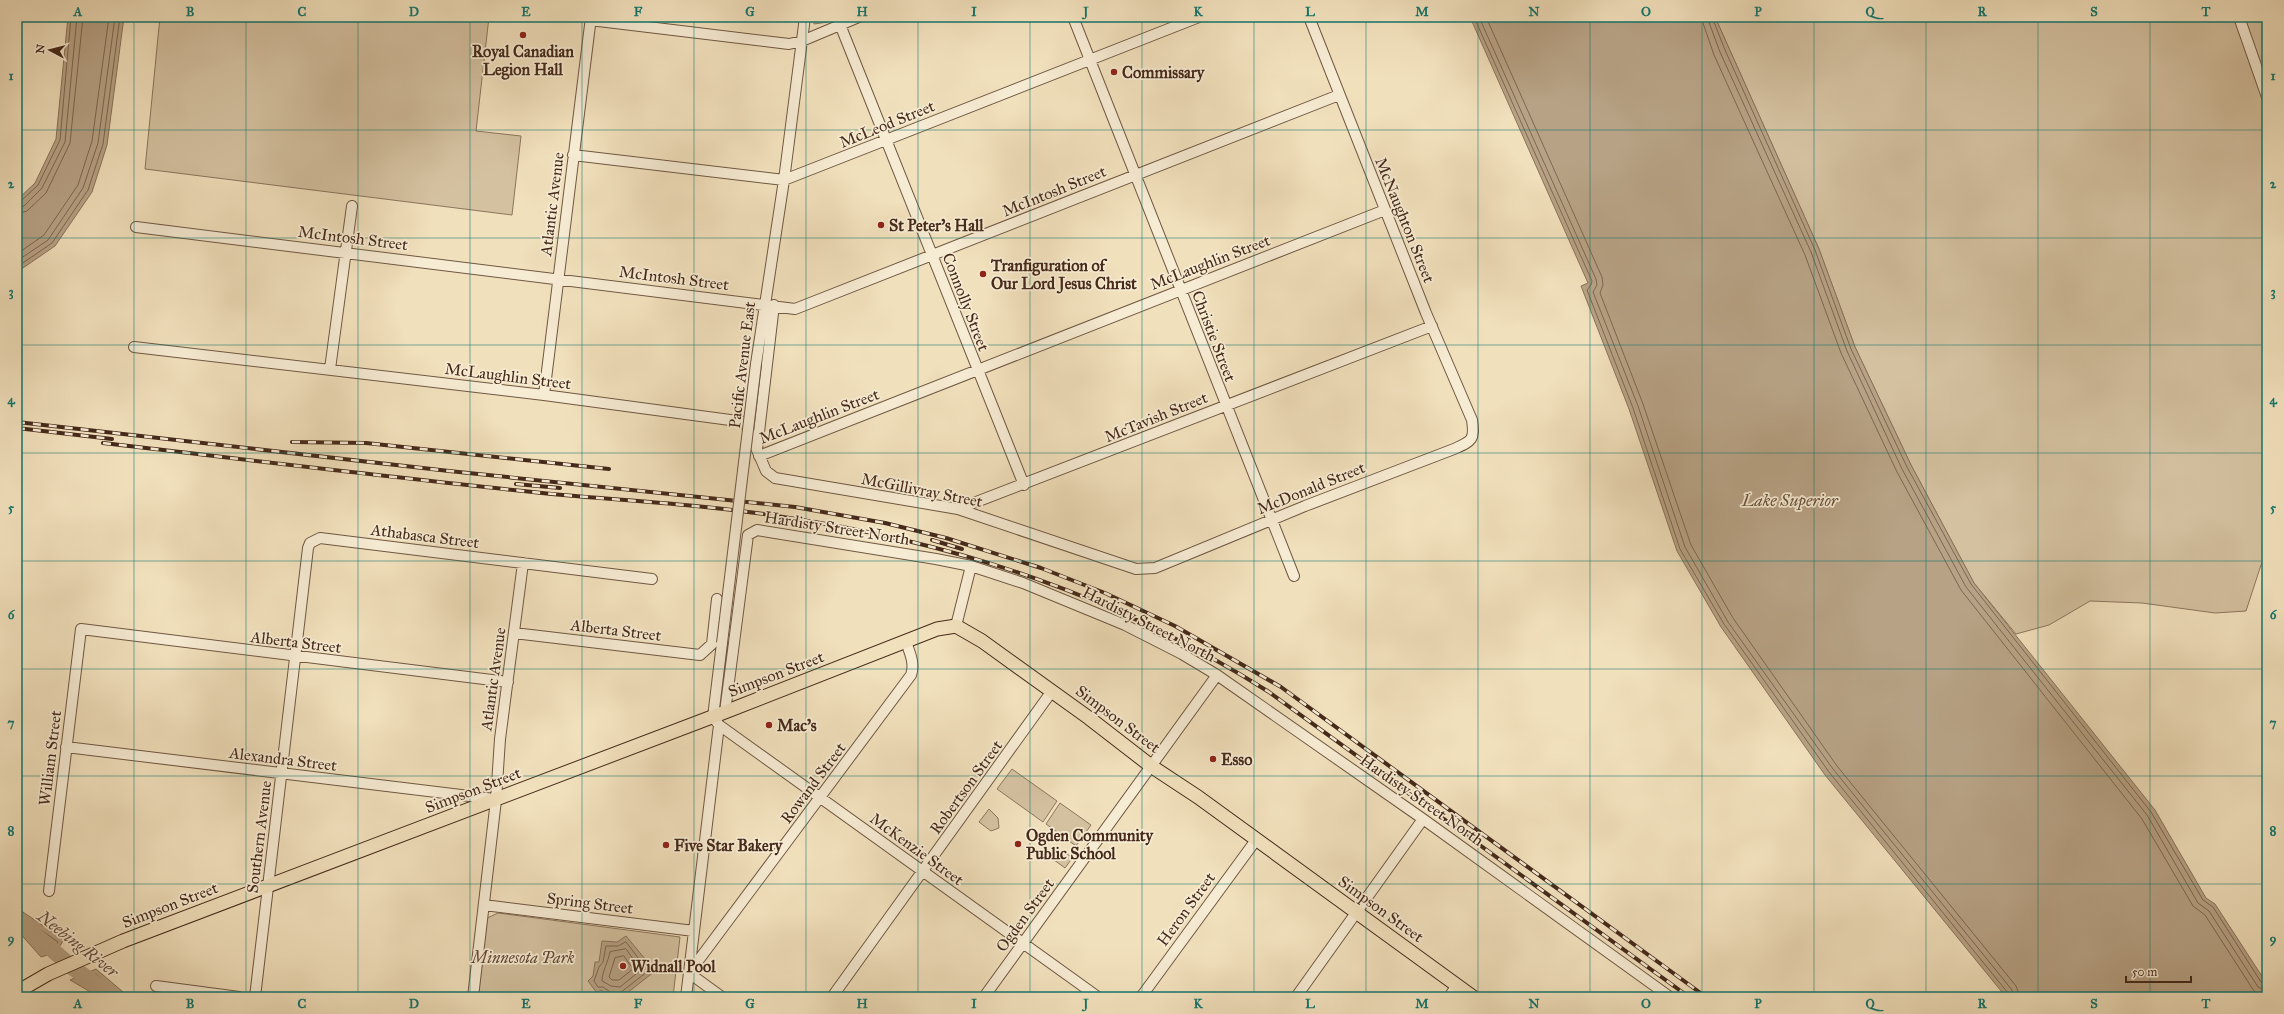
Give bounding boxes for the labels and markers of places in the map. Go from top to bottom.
marker: Royal Canadian Legion Hall [518,30,528,40]
place label: Royal Canadian Legion Hall [472,42,574,80]
place label: Commissary [1122,63,1206,83]
marker: Commissary [1109,67,1119,77]
place label: St Peter's Hall [889,216,984,235]
marker: St Peter's Hall [876,220,886,230]
place label: Tranfiguration of Our Lord Jesus Christ [990,256,1137,294]
marker: Tranfiguration of Our Lord Jesus Christ [978,269,988,279]
place label: Mac's [777,716,817,735]
marker: Mac's [764,720,774,730]
place label: Esso [1221,750,1252,769]
marker: Esso [1208,754,1218,764]
place label: Ogden Community Public School [1026,826,1154,863]
place label: Five Star Bakery [674,836,784,856]
marker: Ogden Community Public School [1013,839,1023,849]
marker: Five Star Bakery [661,840,671,850]
place label: Widnall Pool [631,957,716,976]
marker: Widnall Pool [618,961,628,971]

